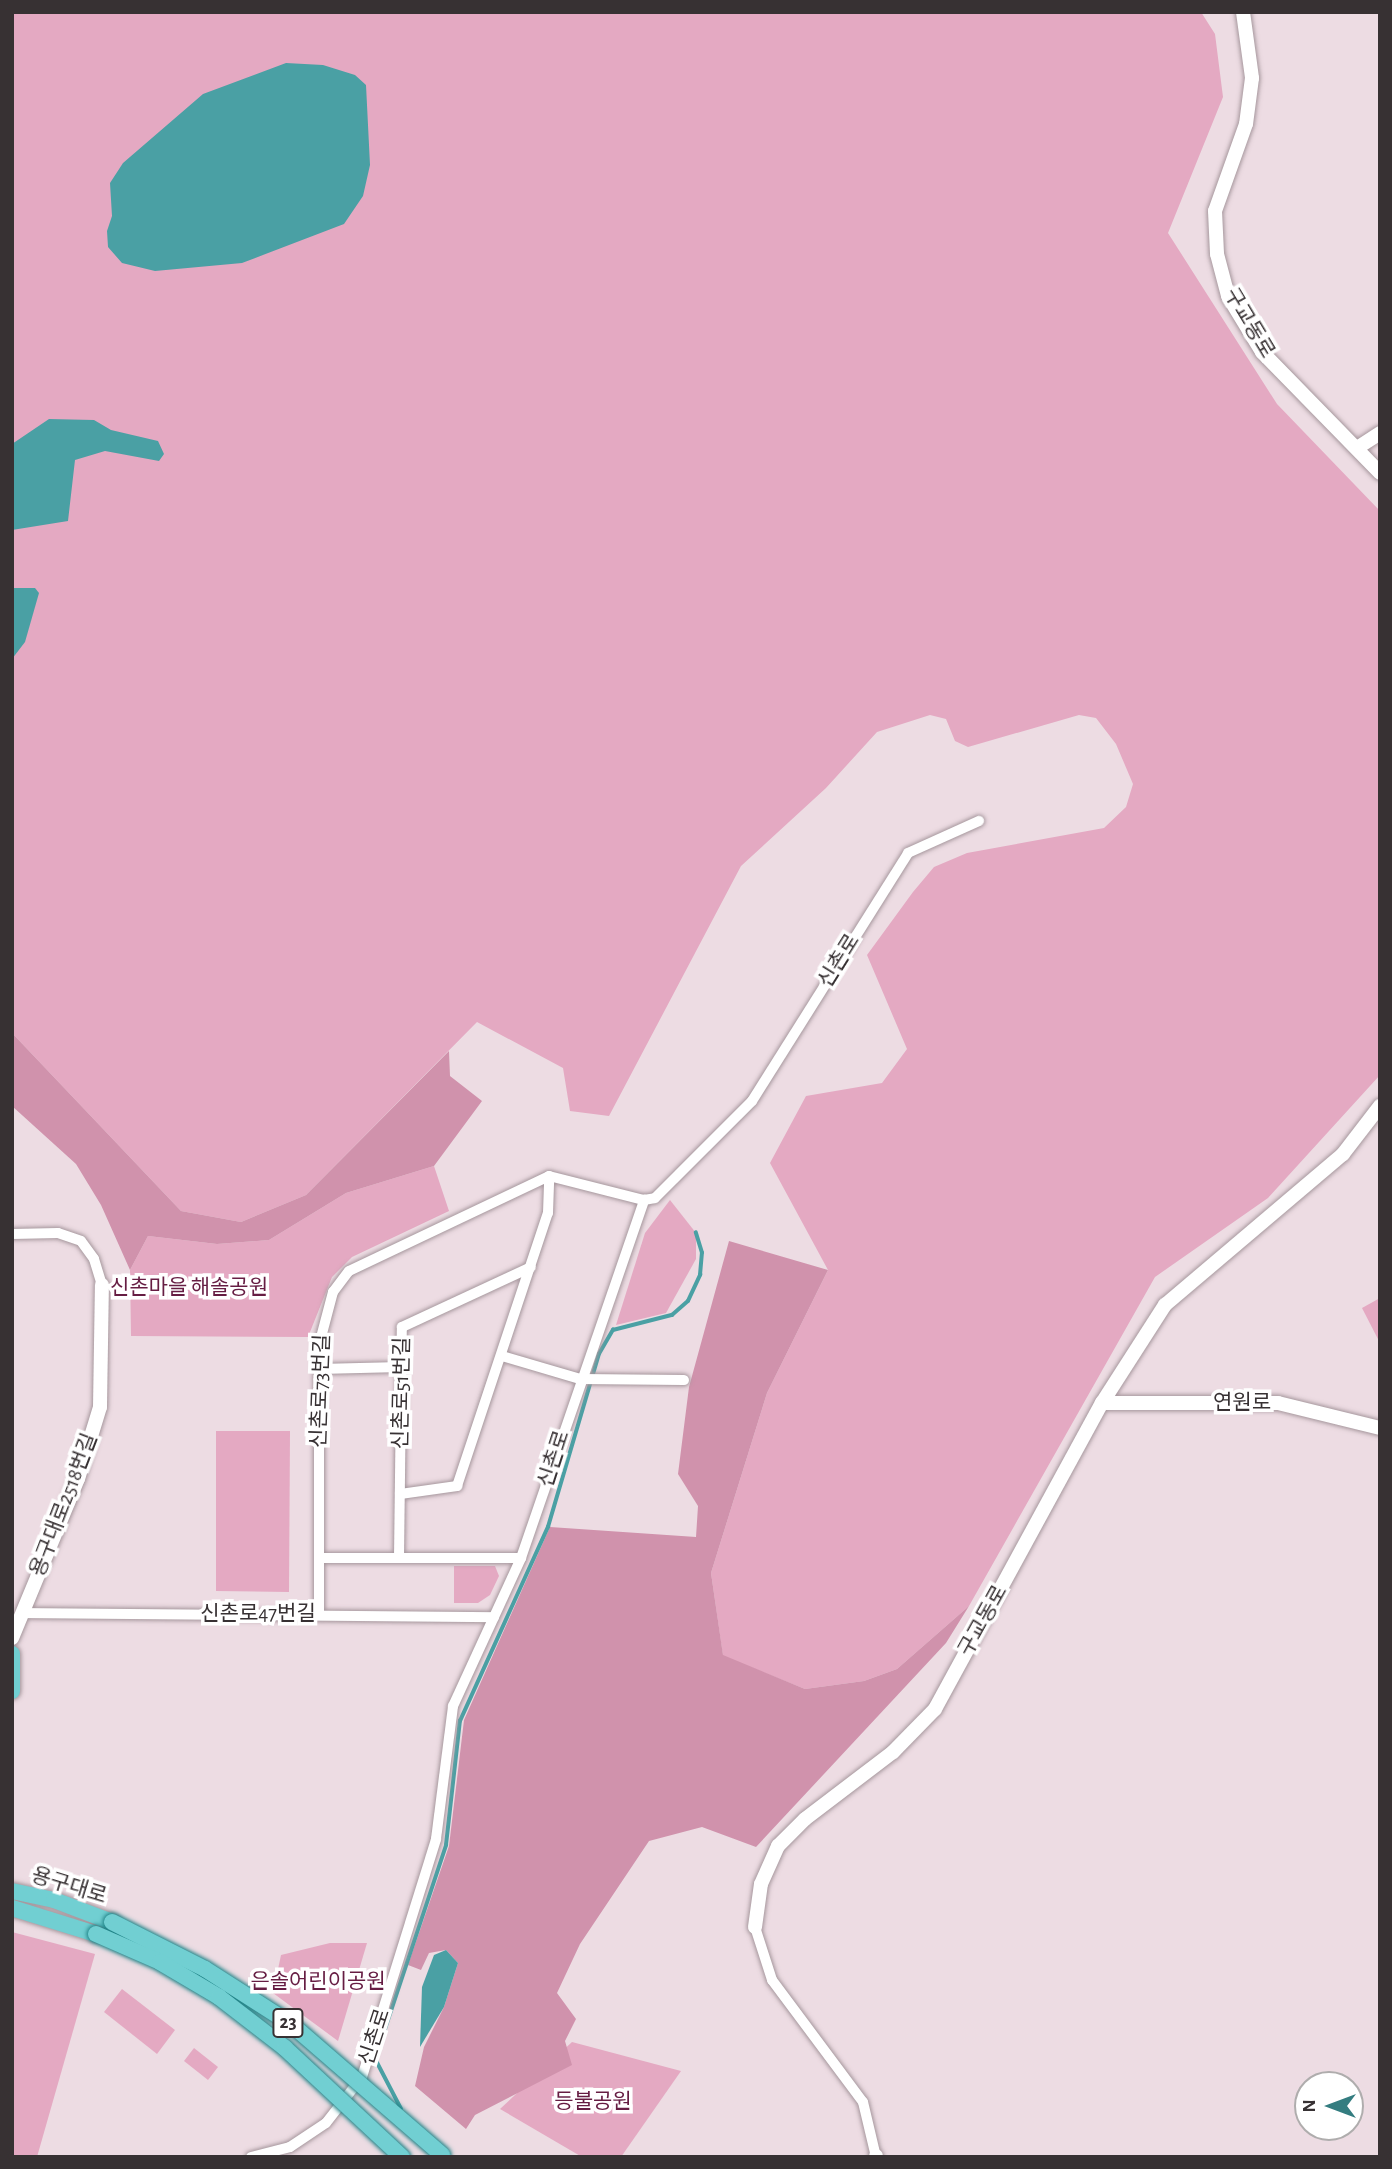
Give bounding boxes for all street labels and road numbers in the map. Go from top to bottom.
street label: 구교동로 [1218,283,1280,363]
street label: 신촌로 [813,930,865,992]
street label: 신촌로73번길 [306,1334,336,1448]
street label: 신촌로51번길 [388,1336,416,1450]
street label: 연원로 [1213,1390,1271,1416]
street label: 신촌로 [533,1428,575,1490]
street label: 용구대로2518번길 [25,1430,103,1580]
street label: 구교동로 [953,1581,1013,1661]
street label: 신촌로47번길 [200,1601,316,1627]
street label: 용구대로 [28,1863,110,1909]
street label: 신촌로 [354,2006,396,2068]
road number: 23 [272,2008,304,2038]

